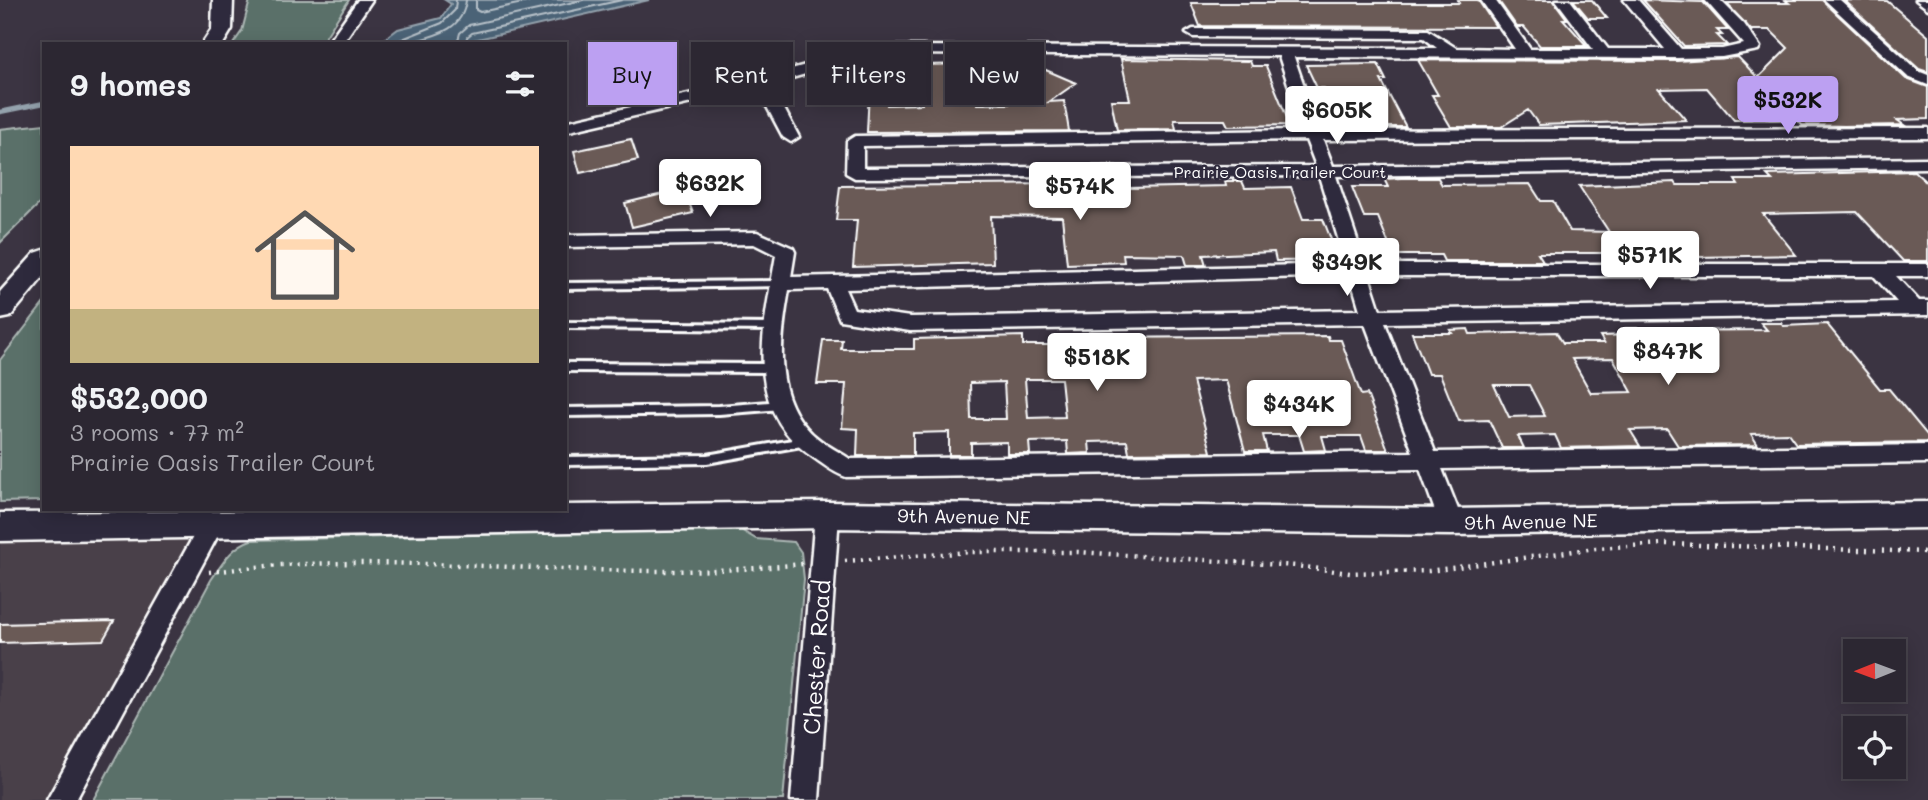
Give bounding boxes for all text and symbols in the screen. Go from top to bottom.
chip: Buy [588,42,677,105]
chip: Rent [691,42,793,105]
chip: Filters [807,42,931,105]
chip: New [945,42,1044,105]
text: 9 homes [70,64,191,104]
icon: filters [501,65,539,103]
pin: $532K [1739,76,1837,136]
text: $532K [1753,84,1823,114]
pin: $605K [1288,86,1386,146]
text: $605K [1301,94,1373,124]
pin: $632K [661,160,759,219]
street label: Prairie Oasis Trailer Court [1174,161,1386,182]
pin: $574K [1031,162,1129,222]
text: $632K [675,167,745,197]
text: $574K [1045,170,1115,200]
icon: home [242,192,368,318]
pin: $571K [1601,232,1699,291]
pin: $349K [1298,238,1396,298]
text: $571K [1617,239,1683,269]
text: $349K [1311,246,1383,276]
pin: $847K [1619,328,1717,387]
pin: $518K [1048,334,1146,393]
text: $847K [1632,335,1704,365]
text: $518K [1063,341,1131,371]
text: $532,000 [70,377,208,417]
pin: $434K [1250,380,1348,440]
text: $434K [1263,388,1335,418]
text: 3 rooms · 77 m² [70,417,244,447]
text: Prairie Oasis Trailer Court [70,447,375,477]
street label: 9th Avenue NE [897,502,1031,530]
street label: 9th Avenue NE [1464,507,1598,535]
street label: Chester Road [796,578,836,736]
north arrow [1843,639,1906,702]
map controls [1843,639,1906,779]
button: locate [1843,716,1906,779]

